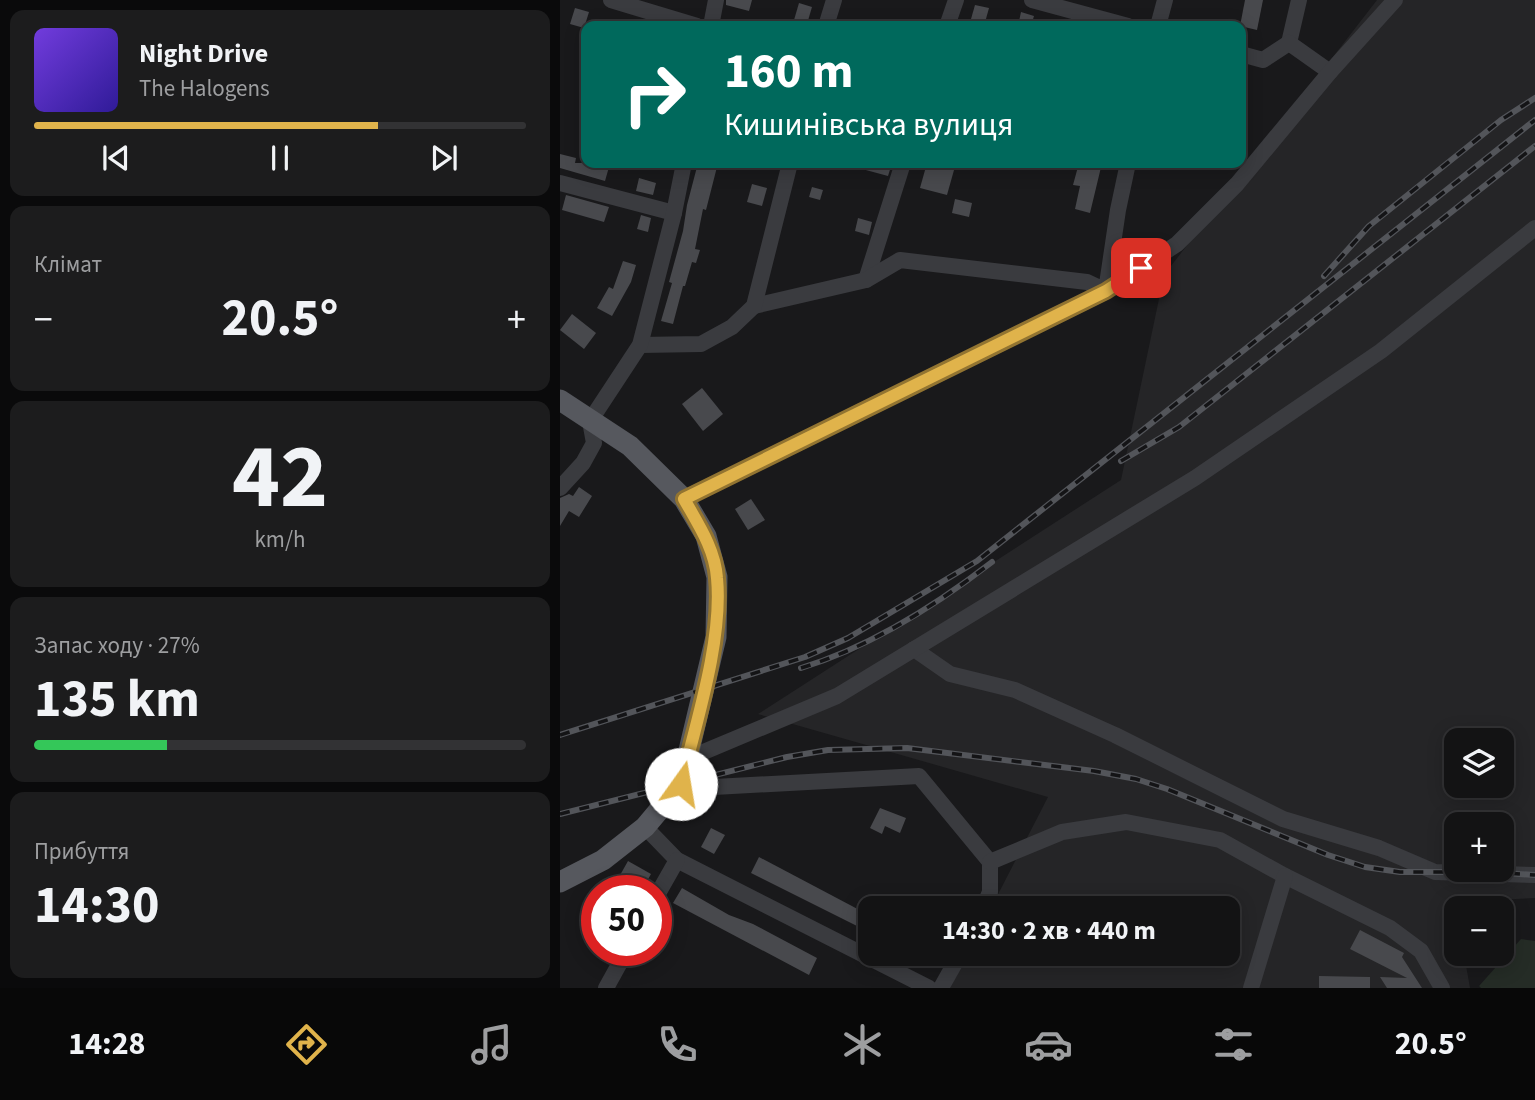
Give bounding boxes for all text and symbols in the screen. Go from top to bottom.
text: Night Drive [139,35,268,72]
text: 160 m [724,37,853,107]
icon: right [609,49,700,140]
text: The Halogens [139,72,270,105]
text: Кишинівська вулиця [724,102,1013,148]
icon: previous [97,139,135,177]
icon: pause [261,139,299,177]
icon: next [425,139,463,177]
pin [1111,238,1171,298]
text: Клімат [34,248,102,281]
icon: arrive [1122,249,1160,287]
text: 20.5° [222,282,338,356]
text: − [34,293,53,347]
text: + [507,293,526,347]
text: 42 [232,413,328,542]
text: km/h [254,523,306,556]
text: Запас ходу · 27% [34,629,200,662]
text: 135 km [34,663,200,737]
map controls [1444,728,1514,966]
button: layers [1444,728,1514,798]
position arrow [644,747,718,821]
button: + [1444,812,1514,882]
text: Прибуття [34,835,129,868]
text: 14:30 [34,869,159,943]
speed limit sign: 50 [581,875,672,966]
button: − [1444,896,1514,966]
text: 14:30 · 2 хв · 440 m [942,912,1156,949]
icon: directions [282,1020,331,1069]
icon: music [467,1020,516,1069]
icon: phone [653,1020,702,1069]
icon: climate [838,1020,887,1069]
icon: car [1024,1020,1073,1069]
icon: filters [1209,1020,1258,1069]
text: 14:28 [68,1021,145,1067]
text: 20.5° [1395,1021,1467,1067]

